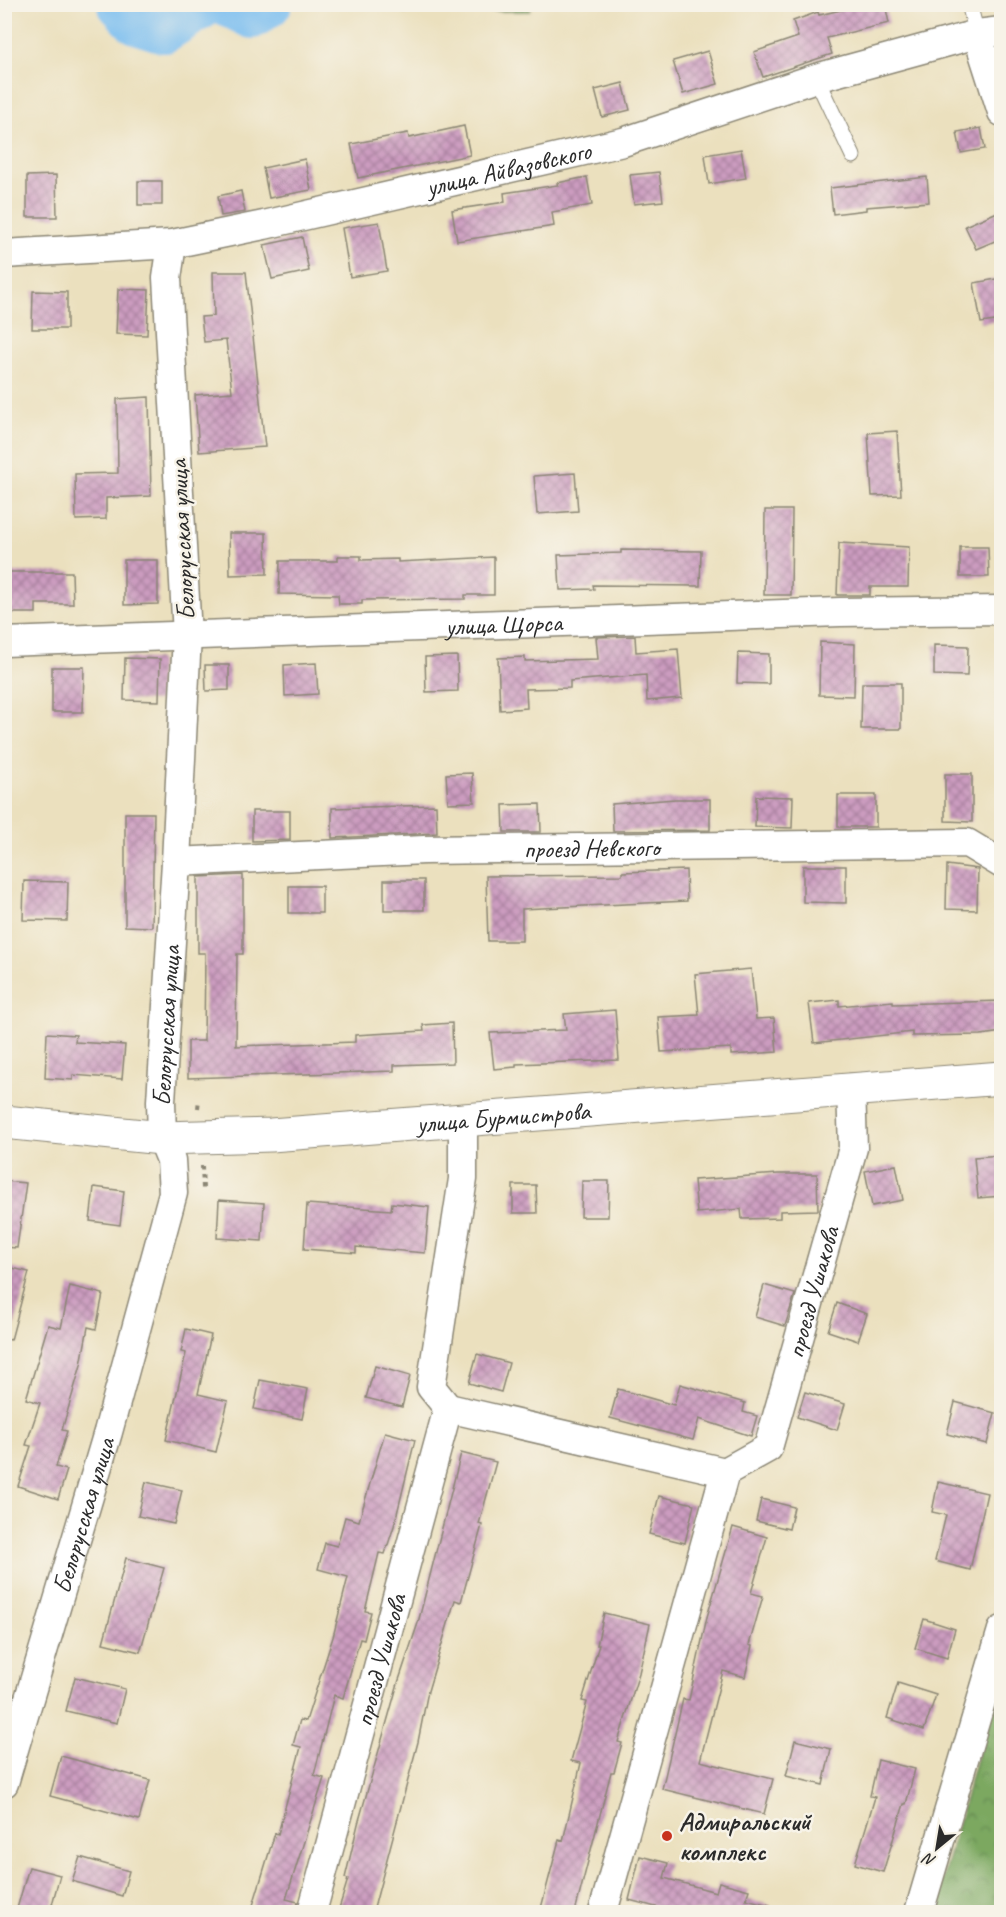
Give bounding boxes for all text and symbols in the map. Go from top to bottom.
street label: улица Айвазовского [421,133,596,204]
street label: Белорусская улица [161,457,203,621]
street label: улица Щорса [443,605,564,643]
street label: проезд Невского [523,830,663,865]
street label: Белорусская улица [144,943,187,1107]
street label: улица Бурмистрова [413,1094,593,1140]
street label: проезд Ушакова [778,1221,847,1362]
street label: Белорусская улица [45,1432,122,1597]
street label: проезд Ушакова [346,1589,414,1730]
place label: Адмиральский комплекс [679,1805,813,1868]
north arrow [907,1818,967,1878]
marker: Адмиральский комплекс [660,1829,674,1843]
text: N [918,1847,939,1871]

